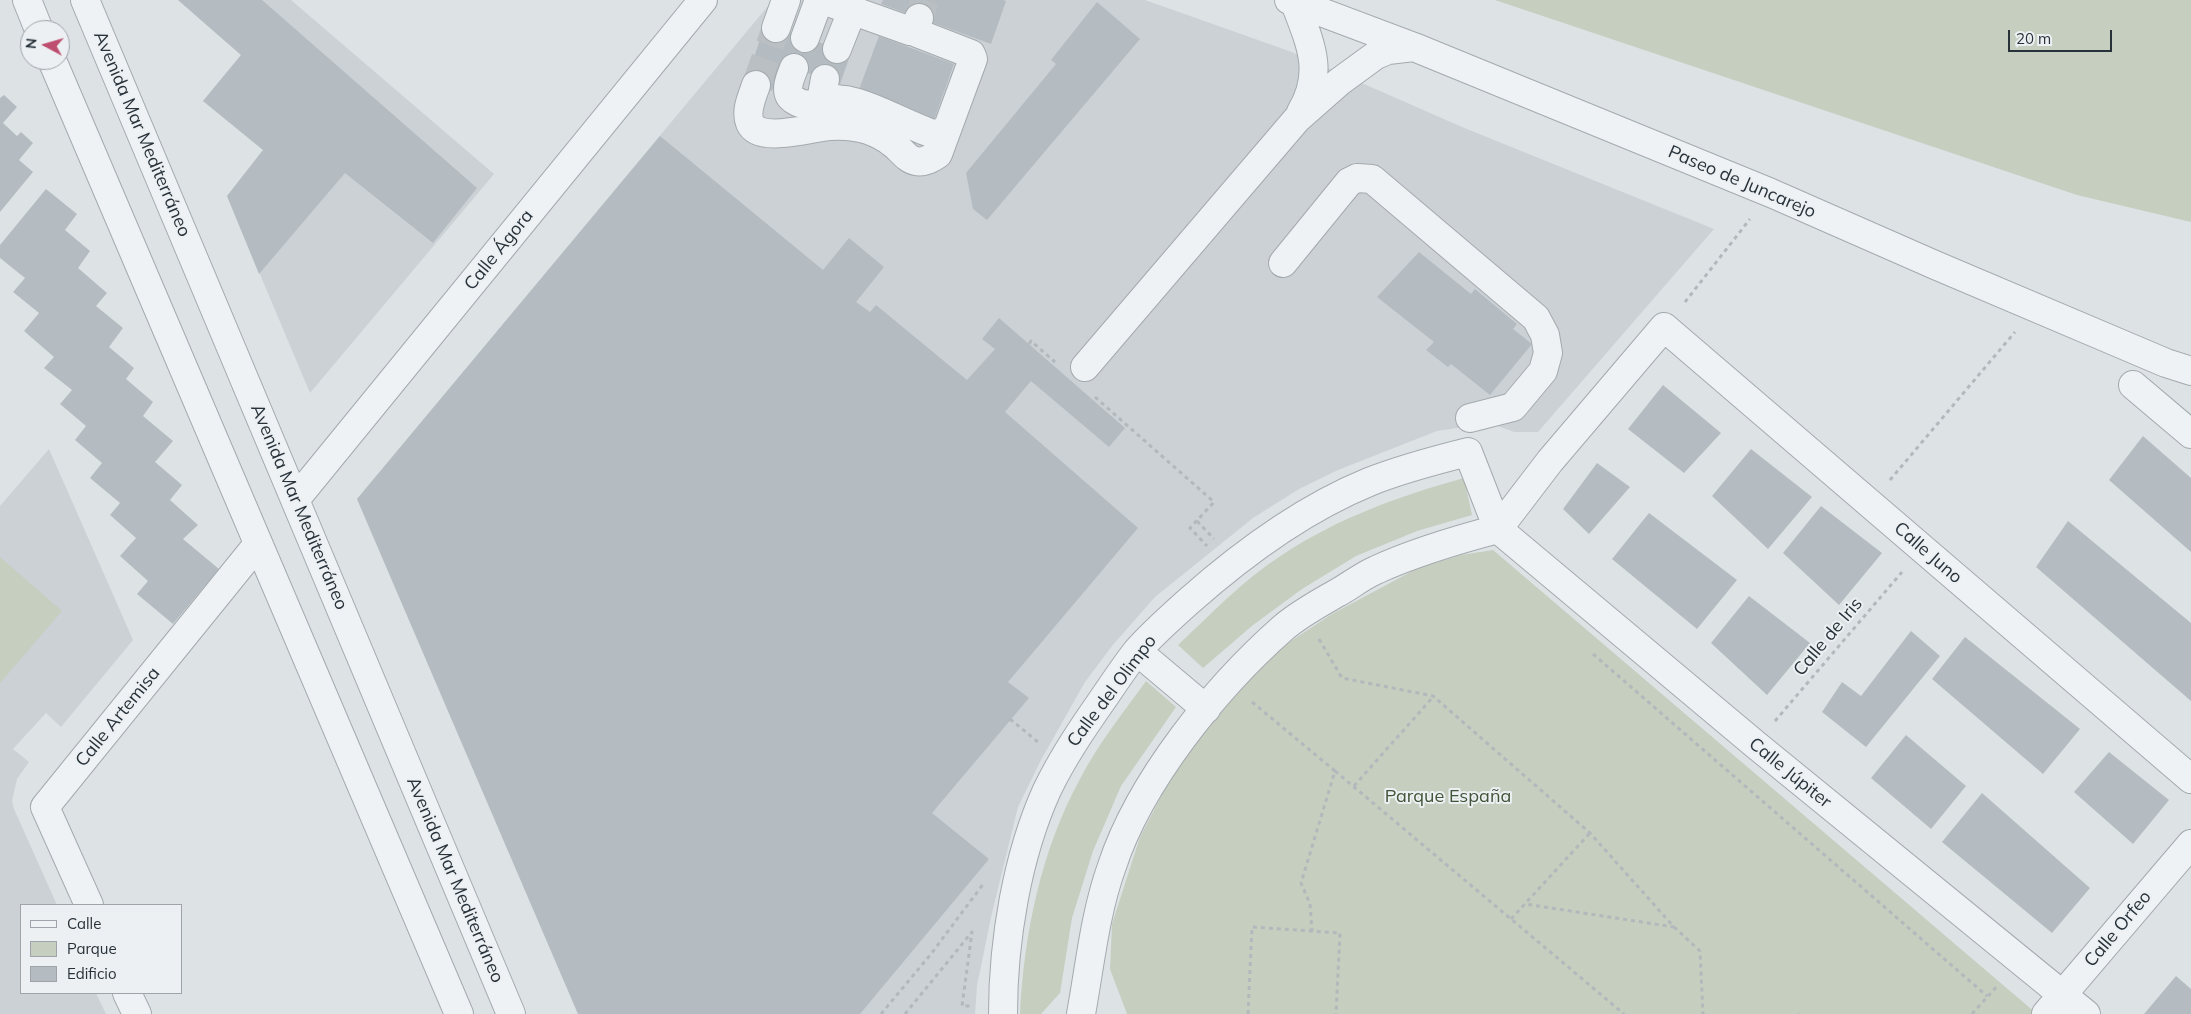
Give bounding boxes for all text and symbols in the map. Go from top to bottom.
north arrow [20,20,70,70]
scale bar [2011,20,2115,52]
street label: Avenida Mar Mediterráneo [89,28,195,240]
text: 20 m [2016,29,2051,48]
text: N [22,37,41,50]
street label: Paseo de Juncarejo [1665,141,1819,223]
street label: Calle Ágora [460,205,538,295]
street label: Avenida Mar Mediterráneo [246,401,352,613]
street label: Calle Juno [1890,518,1966,588]
street label: Calle de Iris [1789,593,1867,681]
street label: Calle del Olimpo [1063,631,1161,751]
street label: Calle Artemisa [71,663,165,771]
street label: Calle Júpiter [1744,733,1836,813]
street label: Avenida Mar Mediterráneo [402,774,508,986]
park label: Parque España [1385,786,1511,808]
street label: Calle Orfeo [2080,887,2156,971]
legend [20,904,182,994]
text: Calle [67,914,101,933]
text: Parque [67,939,117,958]
text: Edificio [67,964,117,983]

